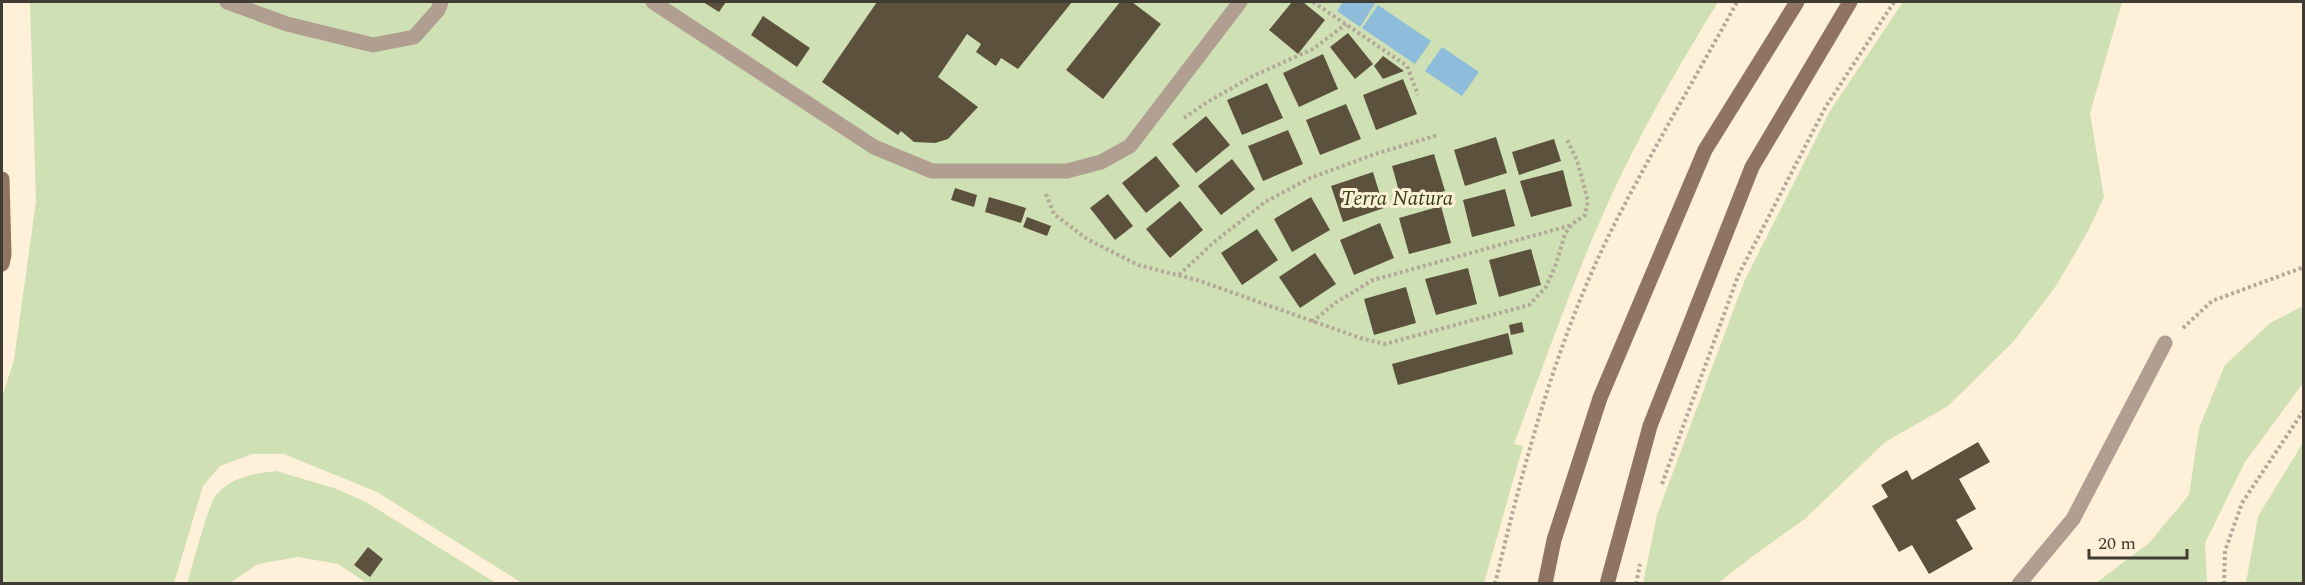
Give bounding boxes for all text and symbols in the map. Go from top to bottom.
park label: Terra Natura [1341,183,1453,215]
scale bar [2089,522,2186,560]
text: 20 m [2098,530,2136,557]

